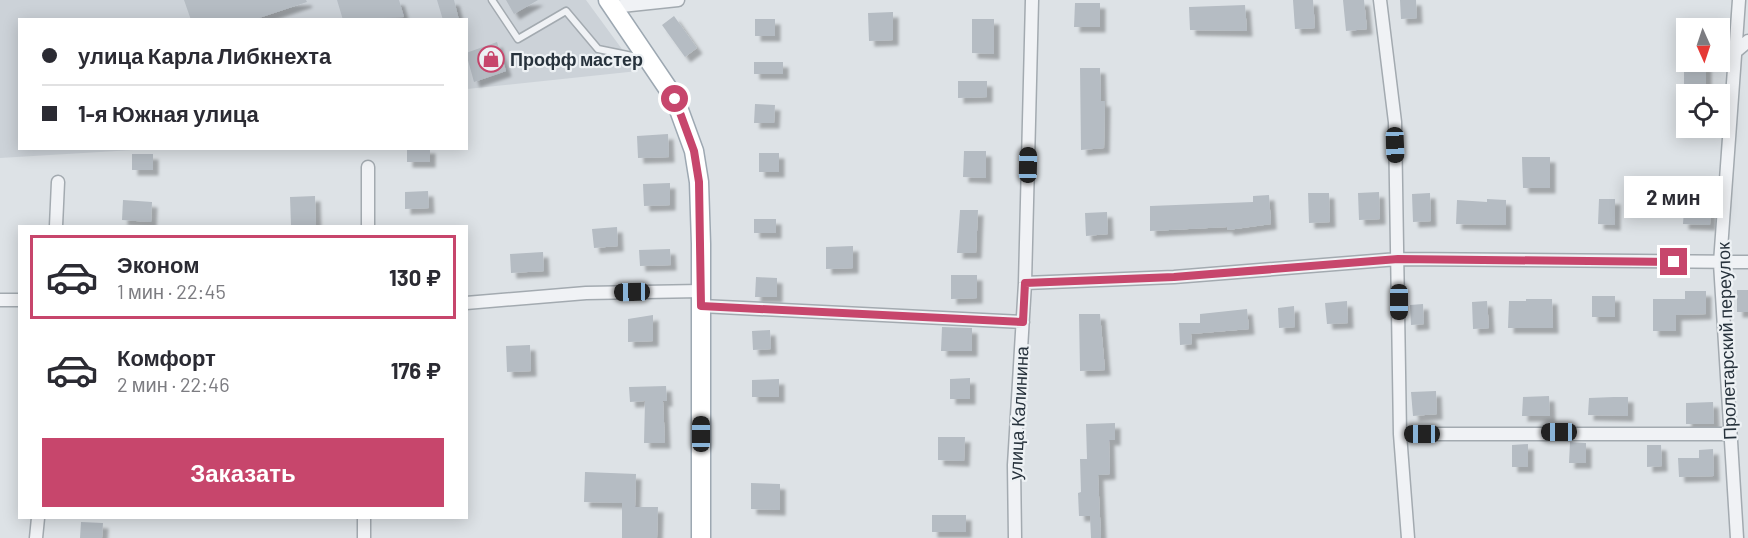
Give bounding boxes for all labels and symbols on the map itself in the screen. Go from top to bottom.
north arrow [1676,18,1730,72]
shop icon: Профф мастер [476,44,506,74]
place label: Профф мастер [510,48,643,70]
route start [661,85,688,112]
car [1385,127,1405,163]
car [1019,147,1037,183]
callout: 2 мин [1624,175,1724,217]
street label: Пролетарский переулок [1712,242,1740,440]
route end [1660,248,1687,275]
car [614,283,650,301]
car [1390,284,1408,320]
street label: улица Калинина [1004,344,1033,481]
car [692,416,710,452]
car [1541,423,1577,441]
car [1404,425,1440,443]

